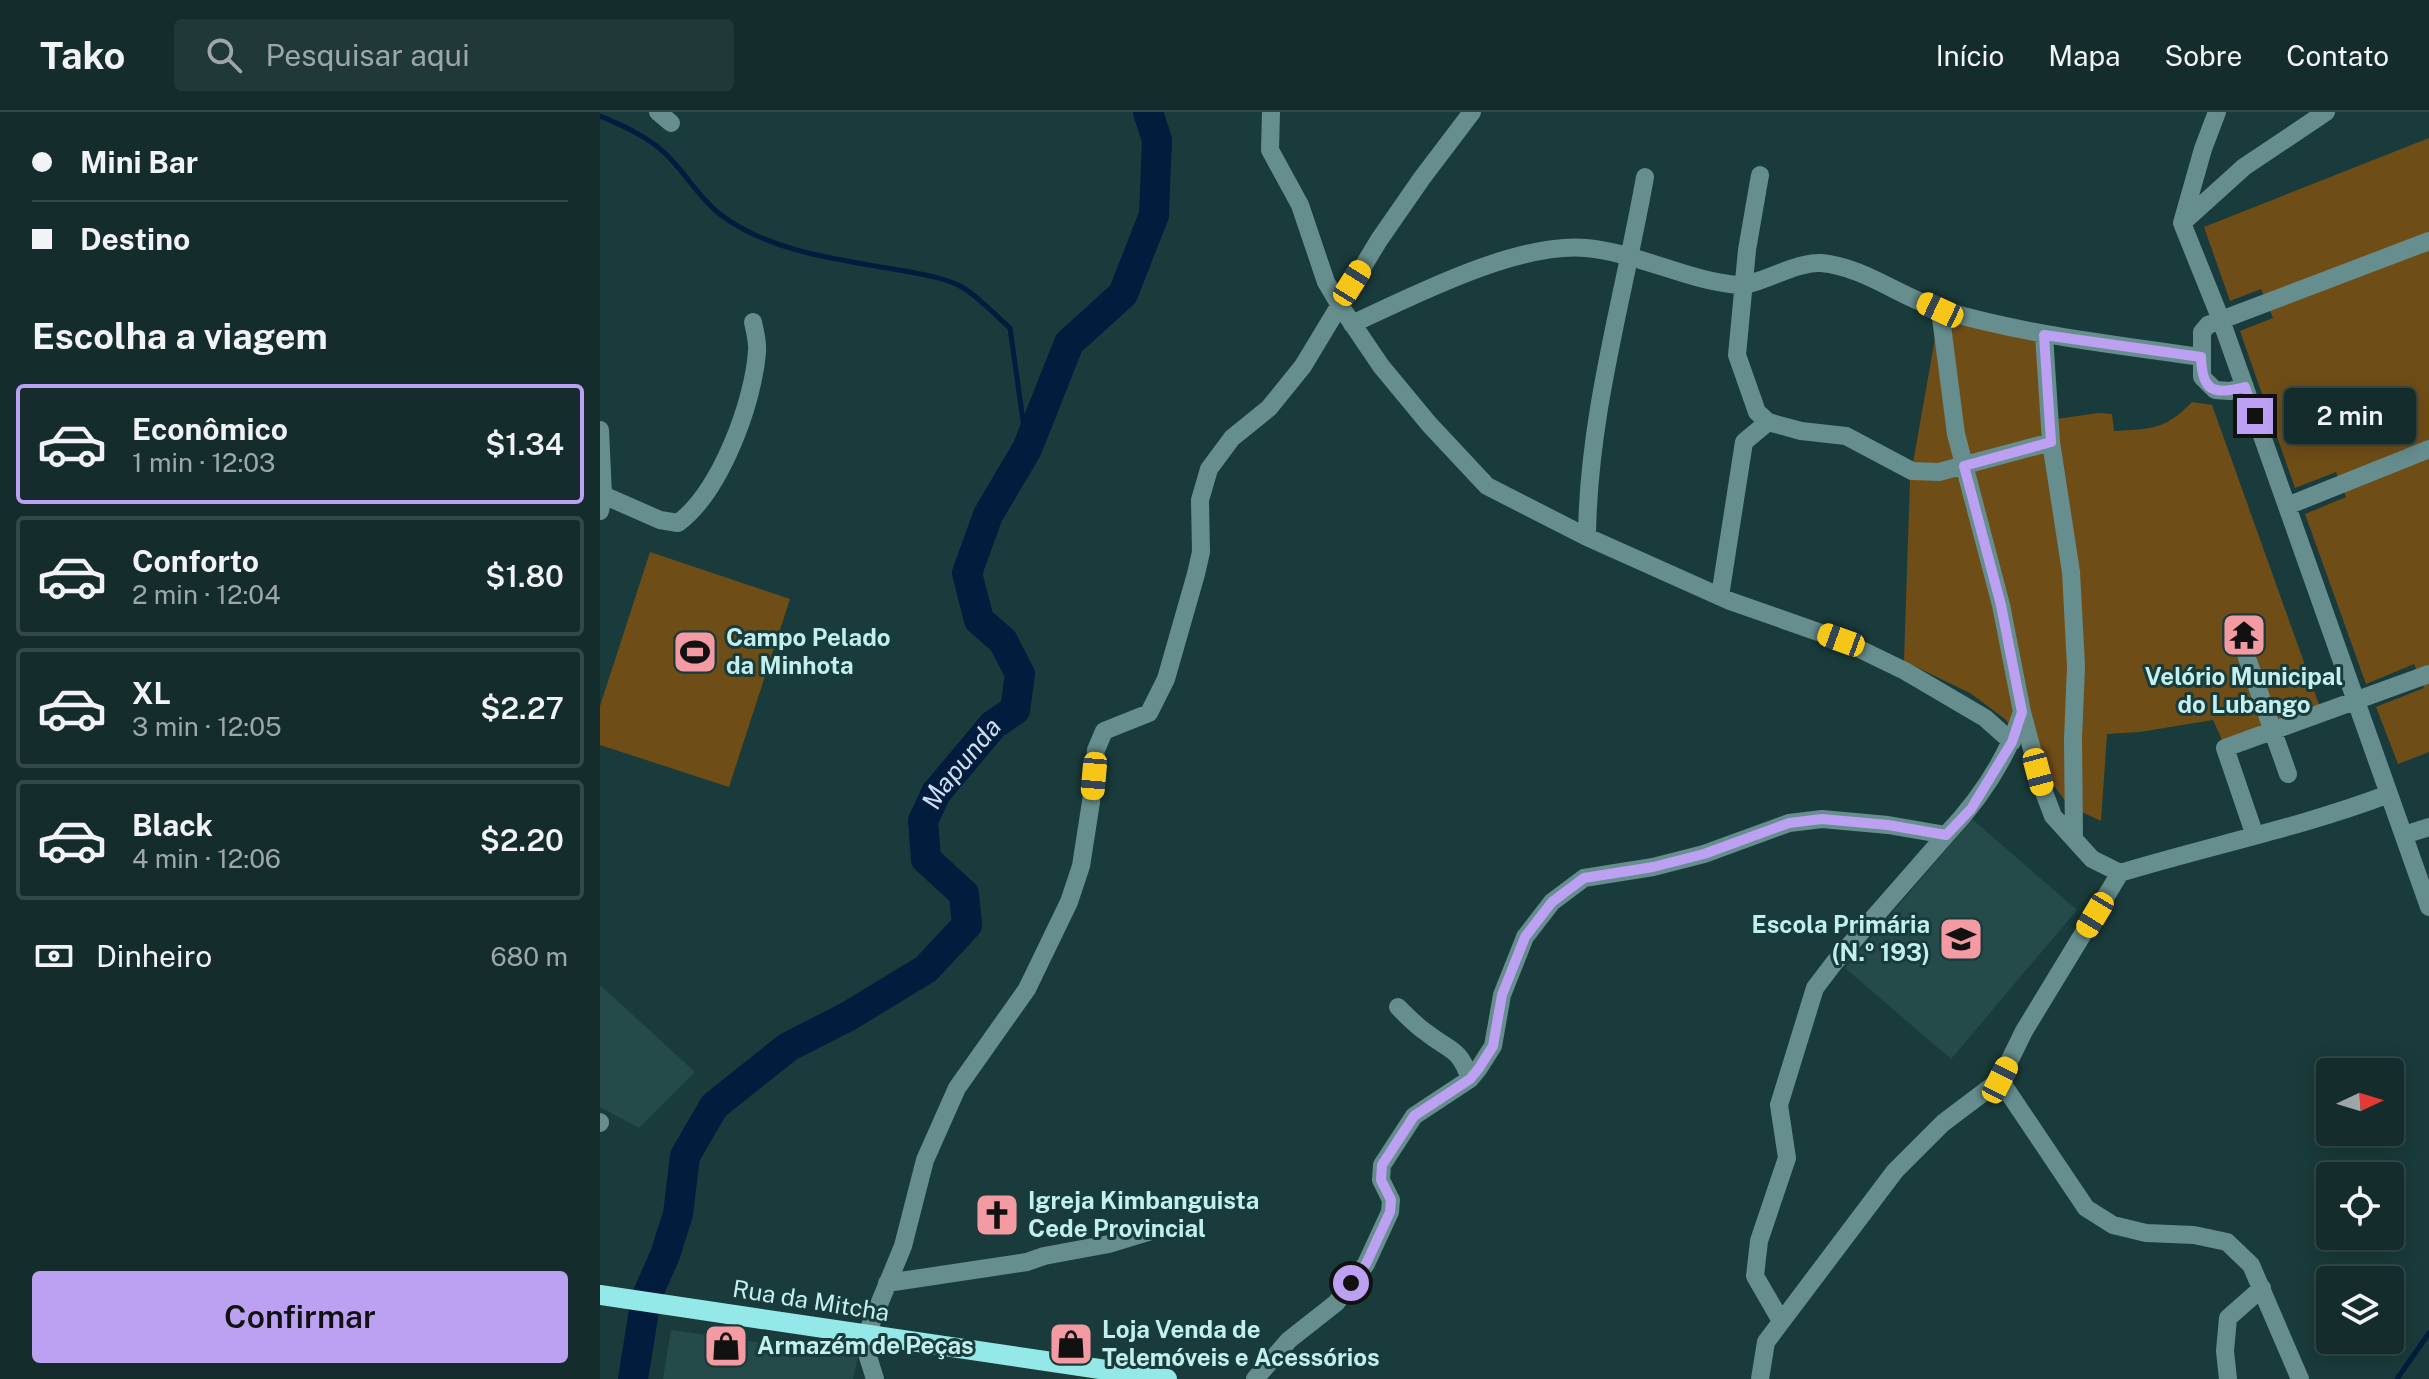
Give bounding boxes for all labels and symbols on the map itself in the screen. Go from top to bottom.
car [1329,256,1375,310]
car [1913,289,1967,331]
callout: 2 min [2283,388,2415,444]
route end [2237,398,2273,434]
temple icon: Velório Municipal do Lubango [2220,611,2268,659]
car [1814,621,1868,659]
place label: Campo Pelado da Minhota [726,623,891,679]
sports icon: Campo Pelado da Minhota [671,628,719,676]
place label: Velório Municipal do Lubango [2145,662,2343,718]
water label: Mapunda [915,711,1007,814]
car [2020,746,2056,798]
car [1080,751,1108,801]
car [2072,888,2118,942]
place label: Escola Primária (N.º 193) [1752,910,1930,966]
school or university icon: Escola Primária (N.º 193) [1937,915,1985,963]
car [1978,1053,2022,1107]
north arrow [2316,1058,2404,1146]
place label: Igreja Kimbanguista Cede Provincial [1028,1186,1259,1242]
church icon: Igreja Kimbanguista Cede Provincial [973,1191,1021,1239]
route start [1333,1265,1369,1301]
street label: Rua da Mitcha [731,1274,892,1326]
place label: Loja Venda de Telemóveis e Acessórios [1102,1315,1380,1371]
shop icon: Loja Venda de Telemóveis e Acessórios [1047,1320,1095,1368]
shop icon: Armazém de Peças [702,1322,750,1370]
place label: Armazém de Peças [757,1331,974,1360]

